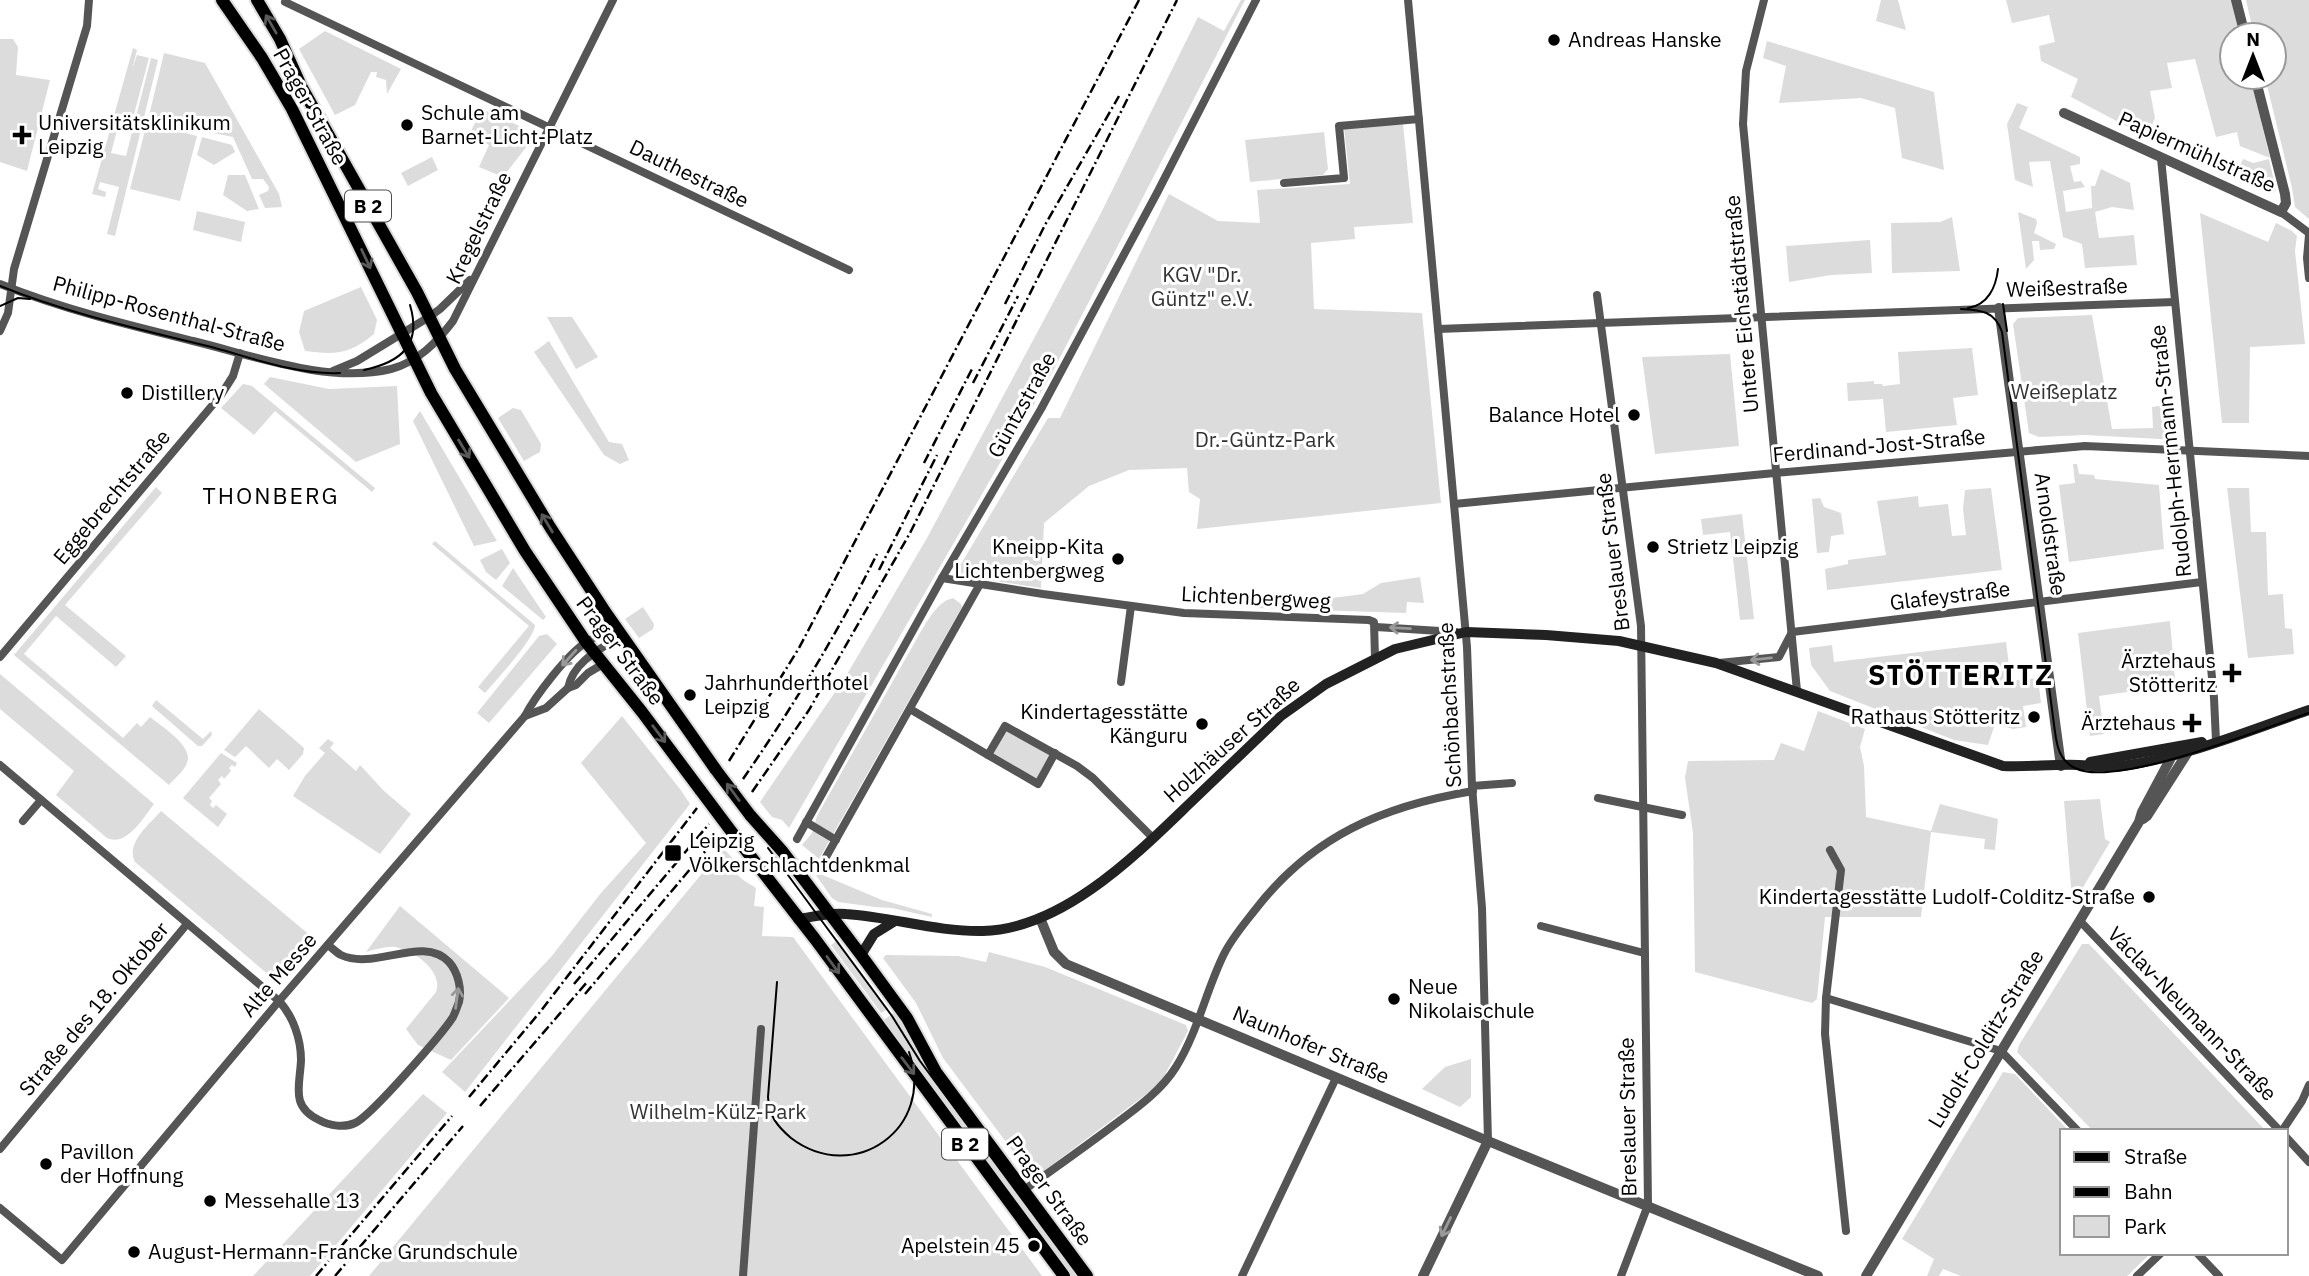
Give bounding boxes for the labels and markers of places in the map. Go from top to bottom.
place label: Andreas Hanske [1568,25,1722,53]
marker: Andreas Hanske [1546,32,1562,48]
place label: Schule am Barnet-Licht-Platz [421,98,593,150]
place label: Universitätsklinikum Leipzig [38,108,231,160]
marker: Schule am Barnet-Licht-Platz [399,117,415,133]
marker: Universitätsklinikum Leipzig [12,125,32,145]
place label: Distillery [141,378,225,406]
marker: Distillery [119,385,135,401]
place label: Balance Hotel [1488,400,1620,428]
marker: Balance Hotel [1626,407,1642,423]
place label: Kneipp-Kita Lichtenbergweg [954,532,1104,584]
place label: Strietz Leipzig [1667,532,1798,560]
marker: Strietz Leipzig [1645,539,1661,555]
marker: Kneipp-Kita Lichtenbergweg [1110,551,1126,567]
place label: Ärztehaus Stötteritz [2121,646,2216,698]
marker: Ärztehaus Stötteritz [2222,663,2242,683]
place label: Jahrhunderthotel Leipzig [704,668,869,720]
marker: Jahrhunderthotel Leipzig [682,687,698,703]
place label: Kindertagesstätte Känguru [1020,697,1188,749]
place label: Rathaus Stötteritz [1851,702,2020,730]
place label: Ärztehaus [2081,708,2176,736]
marker: Rathaus Stötteritz [2026,709,2042,725]
marker: Ärztehaus [2182,713,2202,733]
marker: Kindertagesstätte Känguru [1194,716,1210,732]
place label: Leipzig Völkerschlachtdenkmal [689,826,910,878]
marker: Leipzig Völkerschlachtdenkmal [663,843,683,863]
place label: Kindertagesstätte Ludolf-Colditz-Straße [1759,882,2135,910]
marker: Kindertagesstätte Ludolf-Colditz-Straße [2141,889,2157,905]
place label: Neue Nikolaischule [1408,972,1535,1024]
marker: Neue Nikolaischule [1386,991,1402,1007]
place label: Pavillon der Hoffnung [60,1137,183,1189]
marker: Pavillon der Hoffnung [38,1156,54,1172]
place label: Messehalle 13 [224,1186,361,1214]
marker: Messehalle 13 [202,1193,218,1209]
place label: Apelstein 45 [901,1231,1020,1259]
place label: August-Hermann-Francke Grundschule [148,1237,518,1265]
marker: Apelstein 45 [1026,1238,1042,1254]
marker: August-Hermann-Francke Grundschule [126,1244,142,1260]

